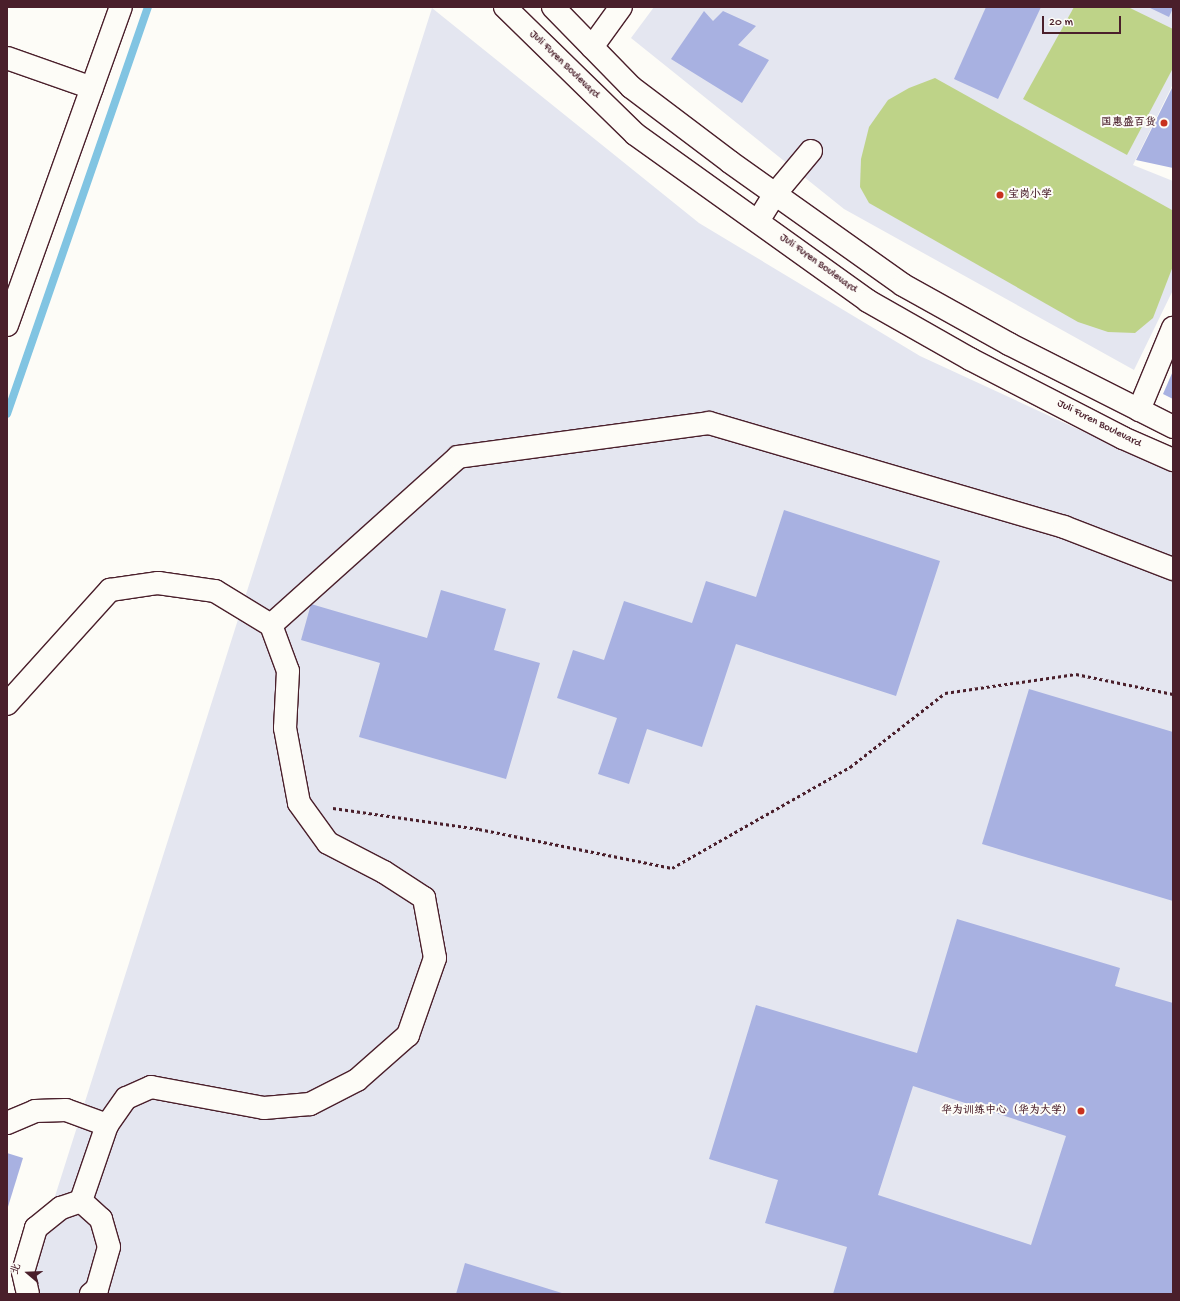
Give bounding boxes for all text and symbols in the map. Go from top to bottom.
scale bar [1044,8,1123,34]
text: 20 m [1049,16,1073,30]
street label: Juli Furen Boulevard [526,28,602,102]
place label: 国惠盛百货 [1101,116,1156,130]
marker: 国惠盛百货 [1159,118,1169,128]
place label: 宝岗小学 [1008,188,1052,202]
marker: 宝岗小学 [995,190,1005,200]
street label: Juli Furen Boulevard [777,231,859,297]
street label: Juli Furen Boulevard [1055,397,1143,451]
place label: 华为训练中心（华为大学） [941,1104,1073,1118]
marker: 华为训练中心（华为大学） [1076,1106,1086,1116]
north arrow [8,1253,48,1293]
text: 北 [9,1262,24,1276]

